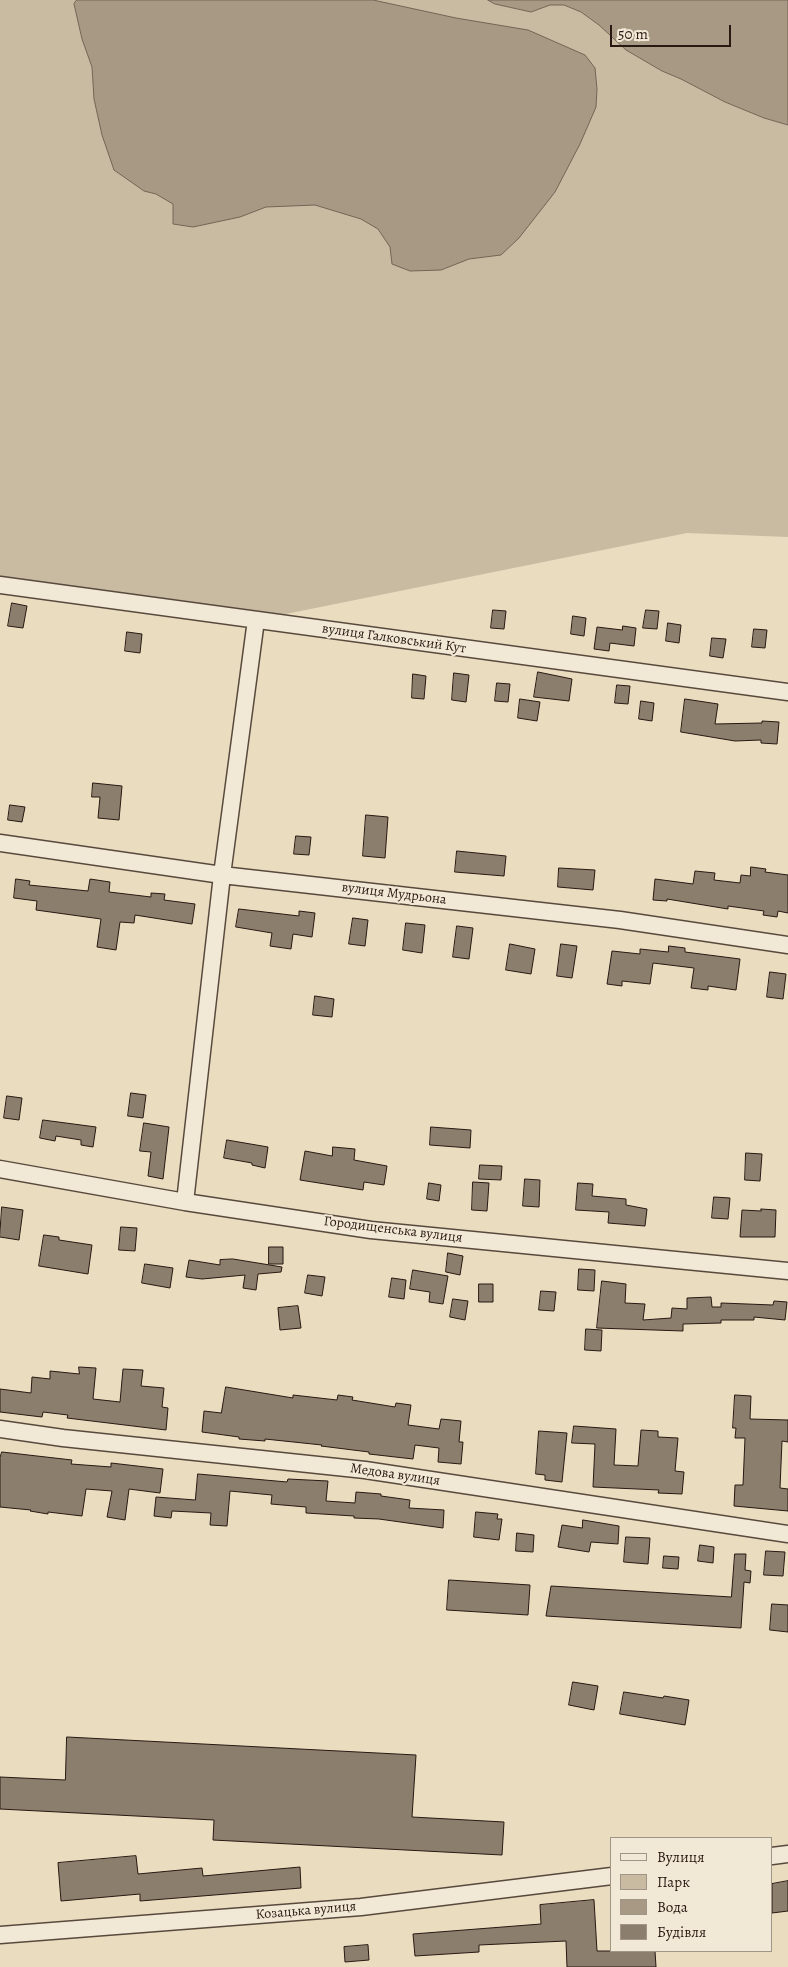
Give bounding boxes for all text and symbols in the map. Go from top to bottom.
scale bar [613,15,734,47]
text: 50 m [618,24,648,44]
street label: вулиця Галковський Кут [321,621,467,657]
street label: вулиця Мудрьона [341,879,447,909]
street label: Городищенська вулиця [323,1213,463,1247]
street label: Медова вулиця [349,1460,441,1490]
legend [610,1837,773,1952]
text: Вулиця [657,1847,704,1867]
text: Парк [657,1872,690,1892]
text: Вода [657,1897,688,1917]
street label: Козацька вулиця [255,1898,357,1924]
text: Будівля [657,1922,706,1942]

